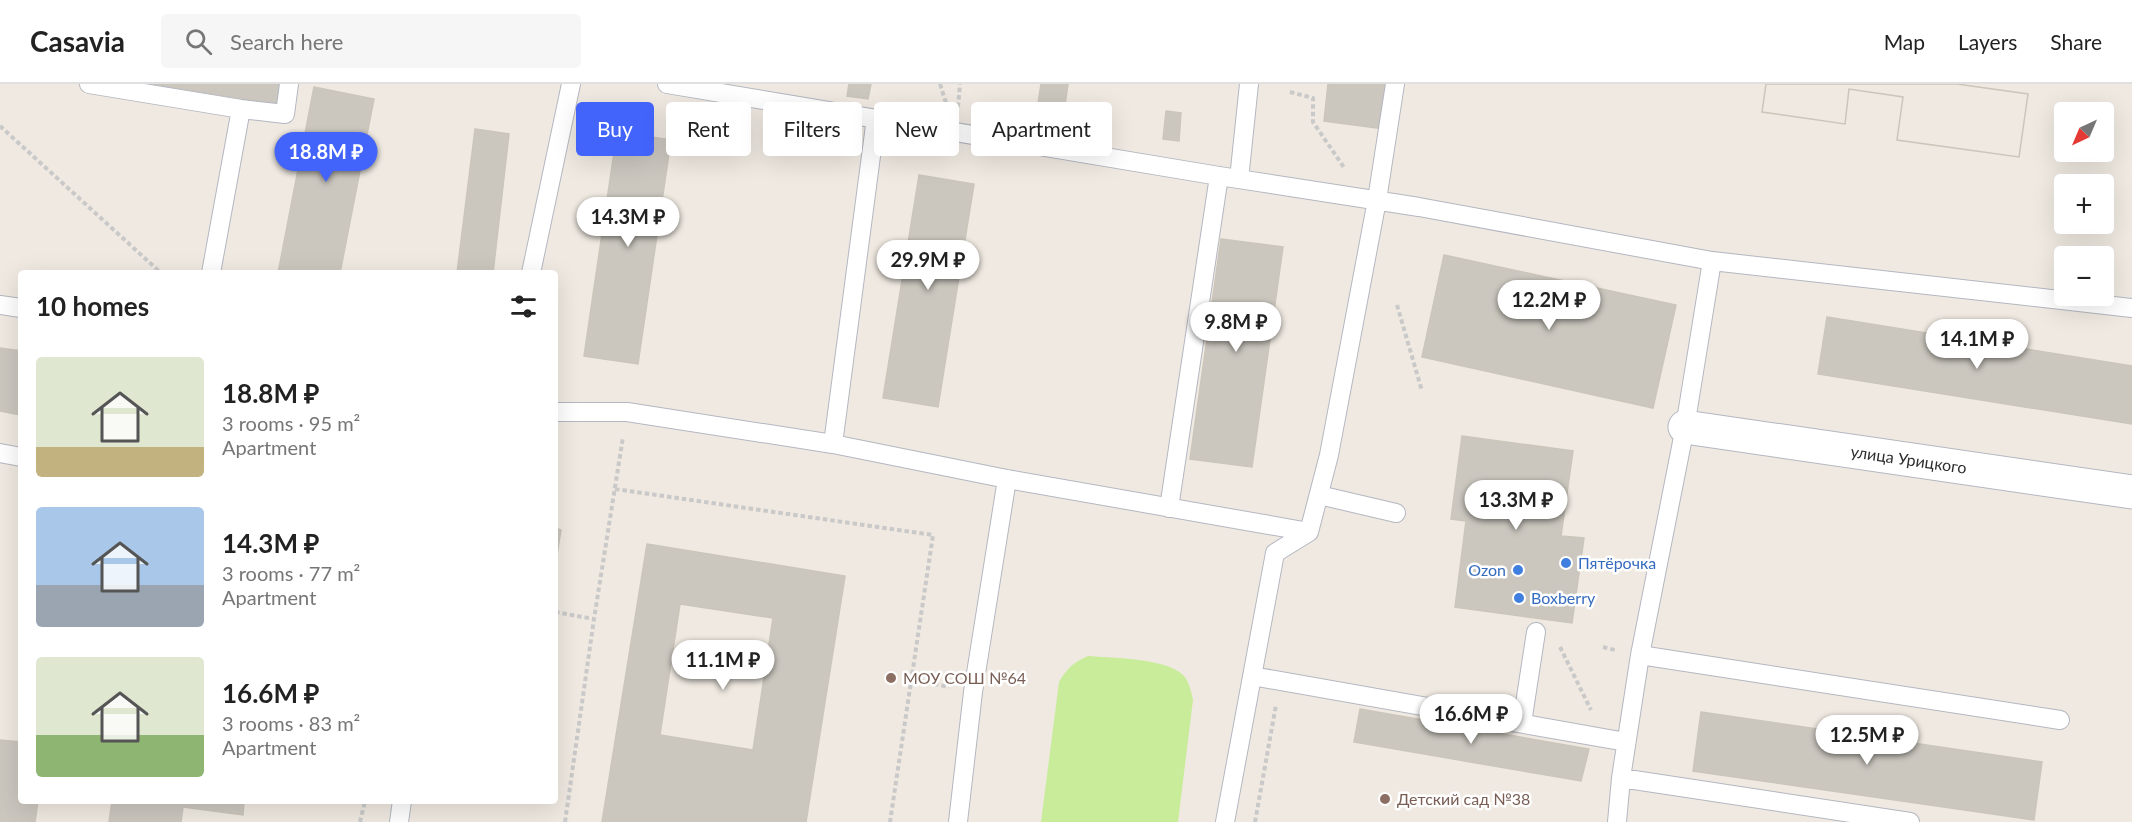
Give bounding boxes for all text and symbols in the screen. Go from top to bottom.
search box [161,14,581,68]
text: Casavia [30,24,125,58]
icon: search [182,25,215,58]
text: Search here [230,28,344,55]
text: Map [1884,29,1925,54]
text: Layers [1958,29,2017,54]
text: Share [2050,29,2102,54]
chip: Buy [576,102,654,156]
chip: Rent [666,102,751,156]
chip: Filters [763,102,862,156]
chip: New [874,102,959,156]
chip: Apartment [971,102,1112,156]
north arrow [2054,102,2114,162]
map controls [2054,102,2114,306]
pin: 18.8M ₽ [271,132,381,183]
text: 18.8M ₽ [289,139,363,163]
button: + [2054,174,2114,234]
pin: 14.3M ₽ [573,197,683,248]
text: 14.3M ₽ [591,204,665,228]
pin: 29.9M ₽ [873,240,983,291]
button: − [2054,246,2114,306]
text: 29.9M ₽ [891,247,965,271]
pin: 12.2M ₽ [1494,280,1604,331]
text: 12.2M ₽ [1512,287,1586,311]
text: 10 homes [36,290,149,322]
icon: filters [507,290,540,323]
pin: 9.8M ₽ [1187,302,1285,353]
text: 9.8M ₽ [1204,309,1268,333]
pin: 14.1M ₽ [1922,319,2032,370]
text: 14.1M ₽ [1940,326,2014,350]
text: 18.8M ₽ [222,377,319,409]
icon: home [84,381,156,453]
text: 3 rooms · 95 m² [222,411,360,435]
text: Apartment [222,435,316,459]
street label: улица Урицкого [1849,441,1968,477]
pin: 13.3M ₽ [1461,480,1571,531]
text: 13.3M ₽ [1479,487,1553,511]
text: 14.3M ₽ [222,527,319,559]
icon: home [84,531,156,603]
place label: Пятёрочка [1578,553,1656,572]
marker: Пятёрочка [1559,556,1573,570]
place label: Ozon [1468,560,1506,579]
text: 3 rooms · 77 m² [222,561,360,585]
marker: Ozon [1511,563,1525,577]
text: Apartment [222,585,316,609]
place label: Boxberry [1531,588,1596,607]
marker: Boxberry [1512,591,1526,605]
pin: 11.1M ₽ [668,640,778,691]
text: 11.1M ₽ [686,647,760,671]
place label: МОУ СОШ №64 [903,668,1026,687]
marker: МОУ СОШ №64 [884,671,898,685]
text: 16.6M ₽ [222,677,319,709]
icon: home [84,681,156,753]
pin: 16.6M ₽ [1416,694,1526,745]
text: 16.6M ₽ [1434,701,1508,725]
text: 3 rooms · 83 m² [222,711,360,735]
pin: 12.5M ₽ [1812,715,1922,766]
text: 12.5M ₽ [1830,722,1904,746]
text: Apartment [222,735,316,759]
place label: Детский сад №38 [1397,789,1530,808]
marker: Детский сад №38 [1378,792,1392,806]

